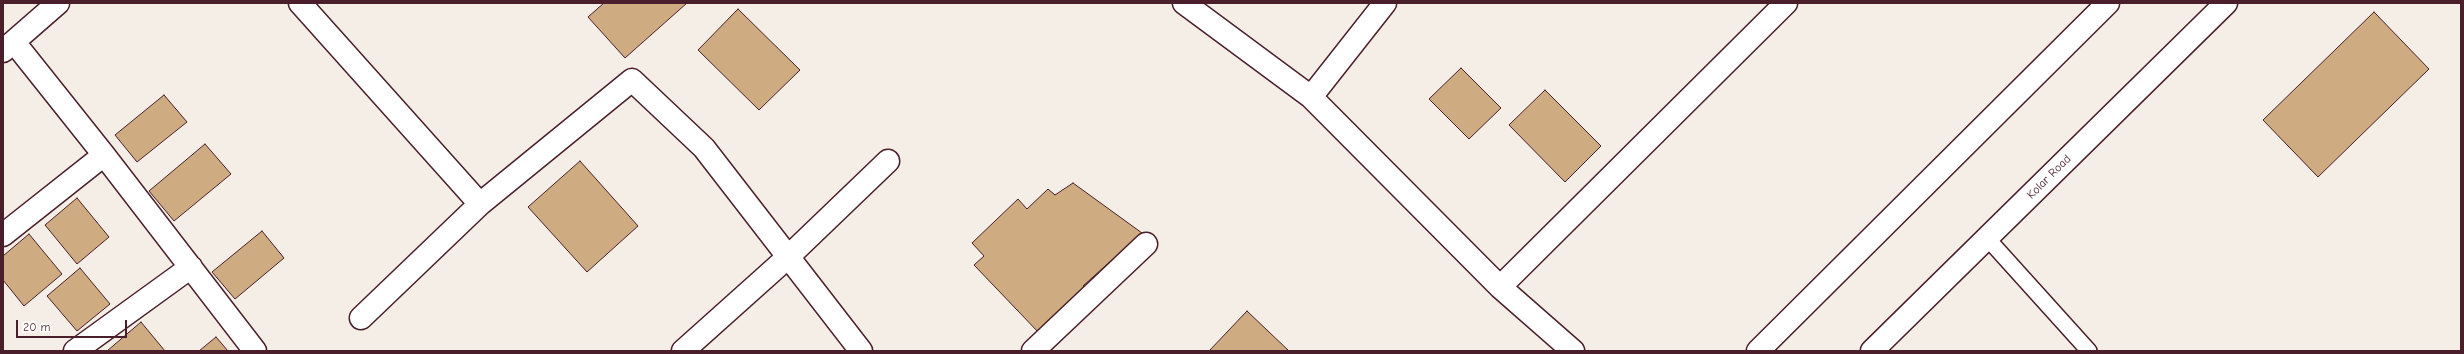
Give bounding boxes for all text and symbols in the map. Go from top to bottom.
street label: Kolar Road [2024,152,2074,202]
scale bar [18,312,129,338]
text: 20 m [23,320,51,334]

